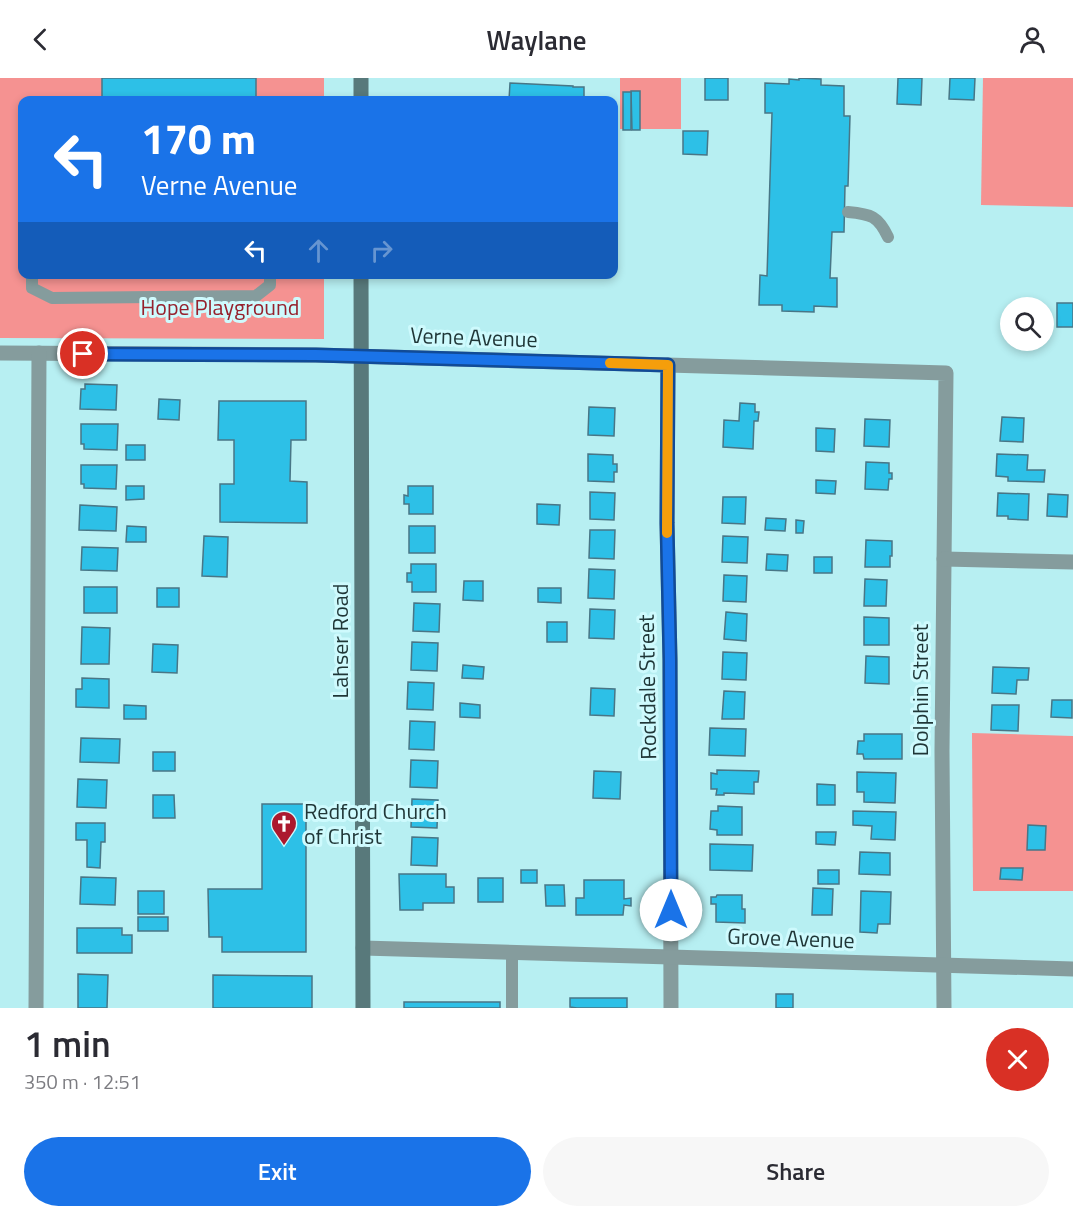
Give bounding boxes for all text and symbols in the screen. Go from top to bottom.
text: Waylane [487,19,586,60]
icon: back [24,23,57,56]
icon: person [1016,23,1049,56]
text: 170 m [141,106,256,170]
icon: left [42,120,120,198]
text: Verne Avenue [141,164,297,205]
icon: left [239,234,272,267]
icon: ahead [302,234,335,267]
icon: right [365,234,398,267]
park label: Hope Playground [141,290,299,324]
map controls [1000,297,1054,351]
button: search [1000,297,1054,351]
street label: Verne Avenue [410,318,538,356]
pin [57,328,108,379]
icon: arrive [66,337,99,370]
street label: Lahser Road [323,584,357,698]
street label: Rockdale Street [629,614,665,760]
street label: Dolphin Street [903,623,937,756]
place label: Redford Church of Christ [304,794,447,853]
church icon: Redford Church of Christ [269,809,299,847]
position arrow [639,878,703,942]
street label: Grove Avenue [727,919,855,957]
text: 1 min [24,1016,111,1071]
button: close [986,1028,1049,1091]
text: 350 m · 12:51 [24,1066,141,1097]
button: Exit [24,1137,531,1206]
button: Share [543,1137,1049,1206]

